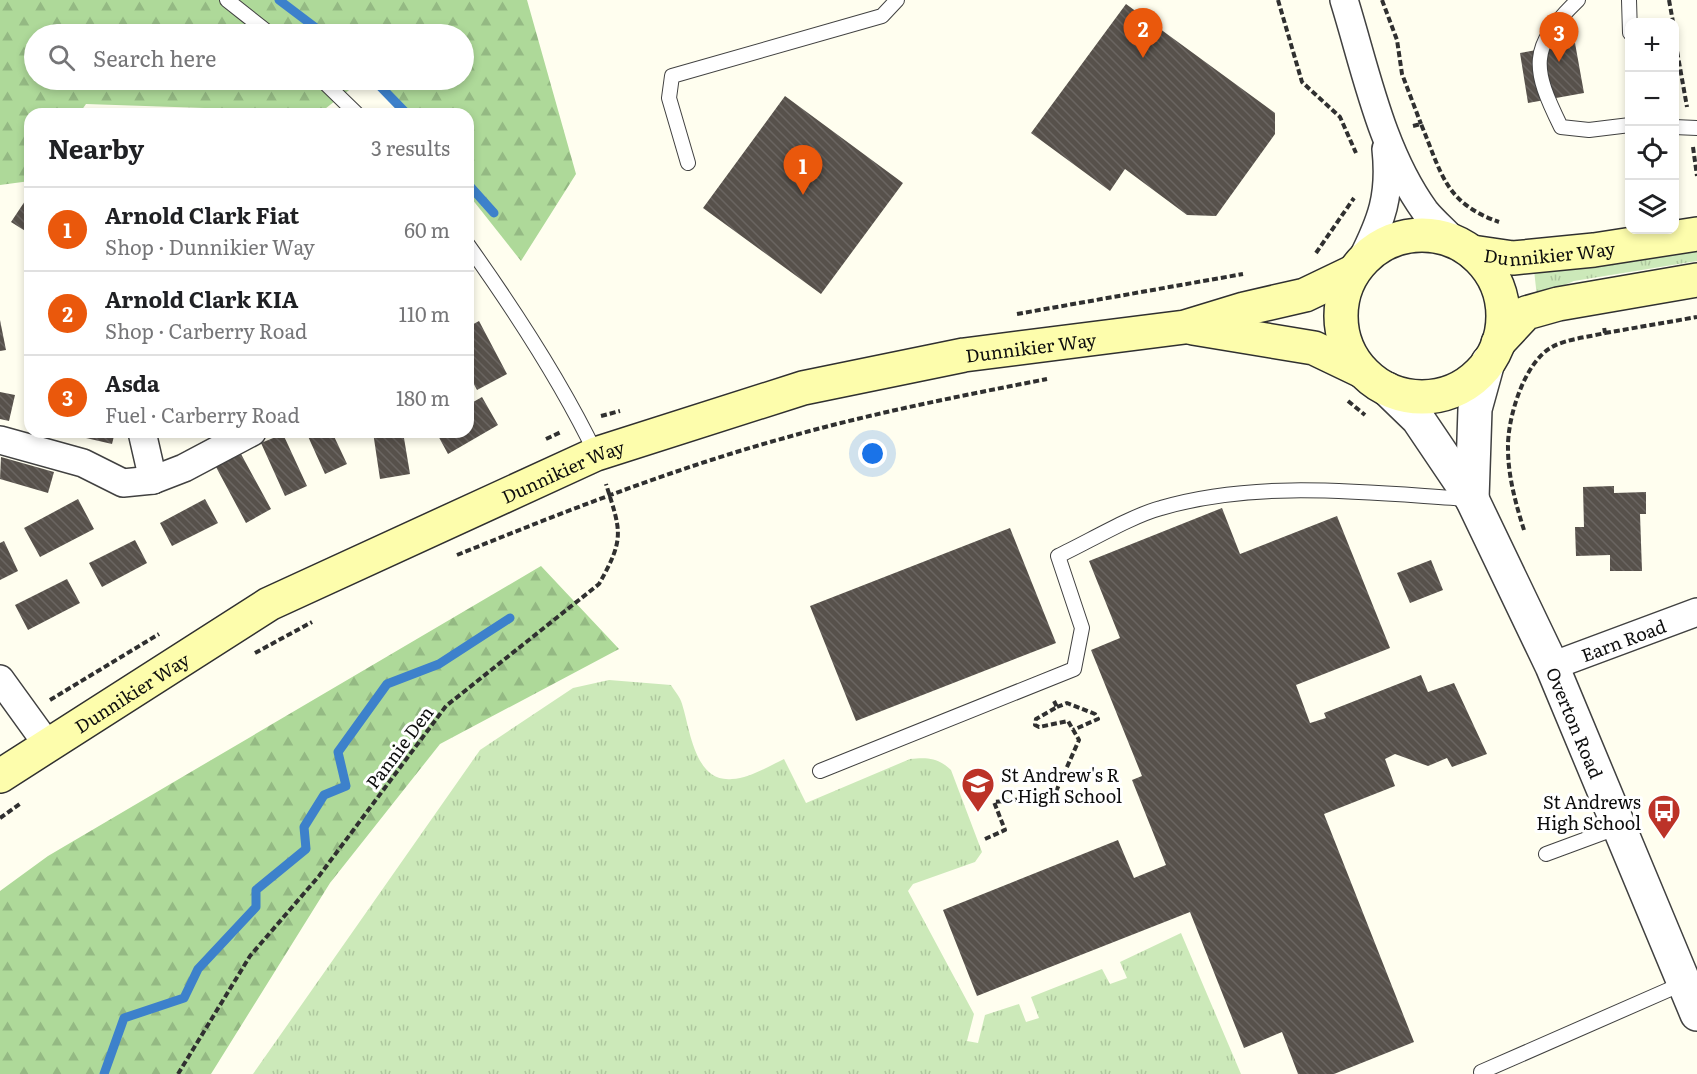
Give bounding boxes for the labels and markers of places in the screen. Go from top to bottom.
pin: 2 [1124,8,1162,58]
pin: 3 [1540,13,1578,62]
pin: 1 [784,146,822,195]
place label: St Andrew's R C High School [1001,761,1122,809]
school or university icon: St Andrew's R C High School [960,766,996,813]
place label: St Andrews High School [1536,788,1641,836]
bus stop icon: St Andrews High School [1646,793,1682,840]

